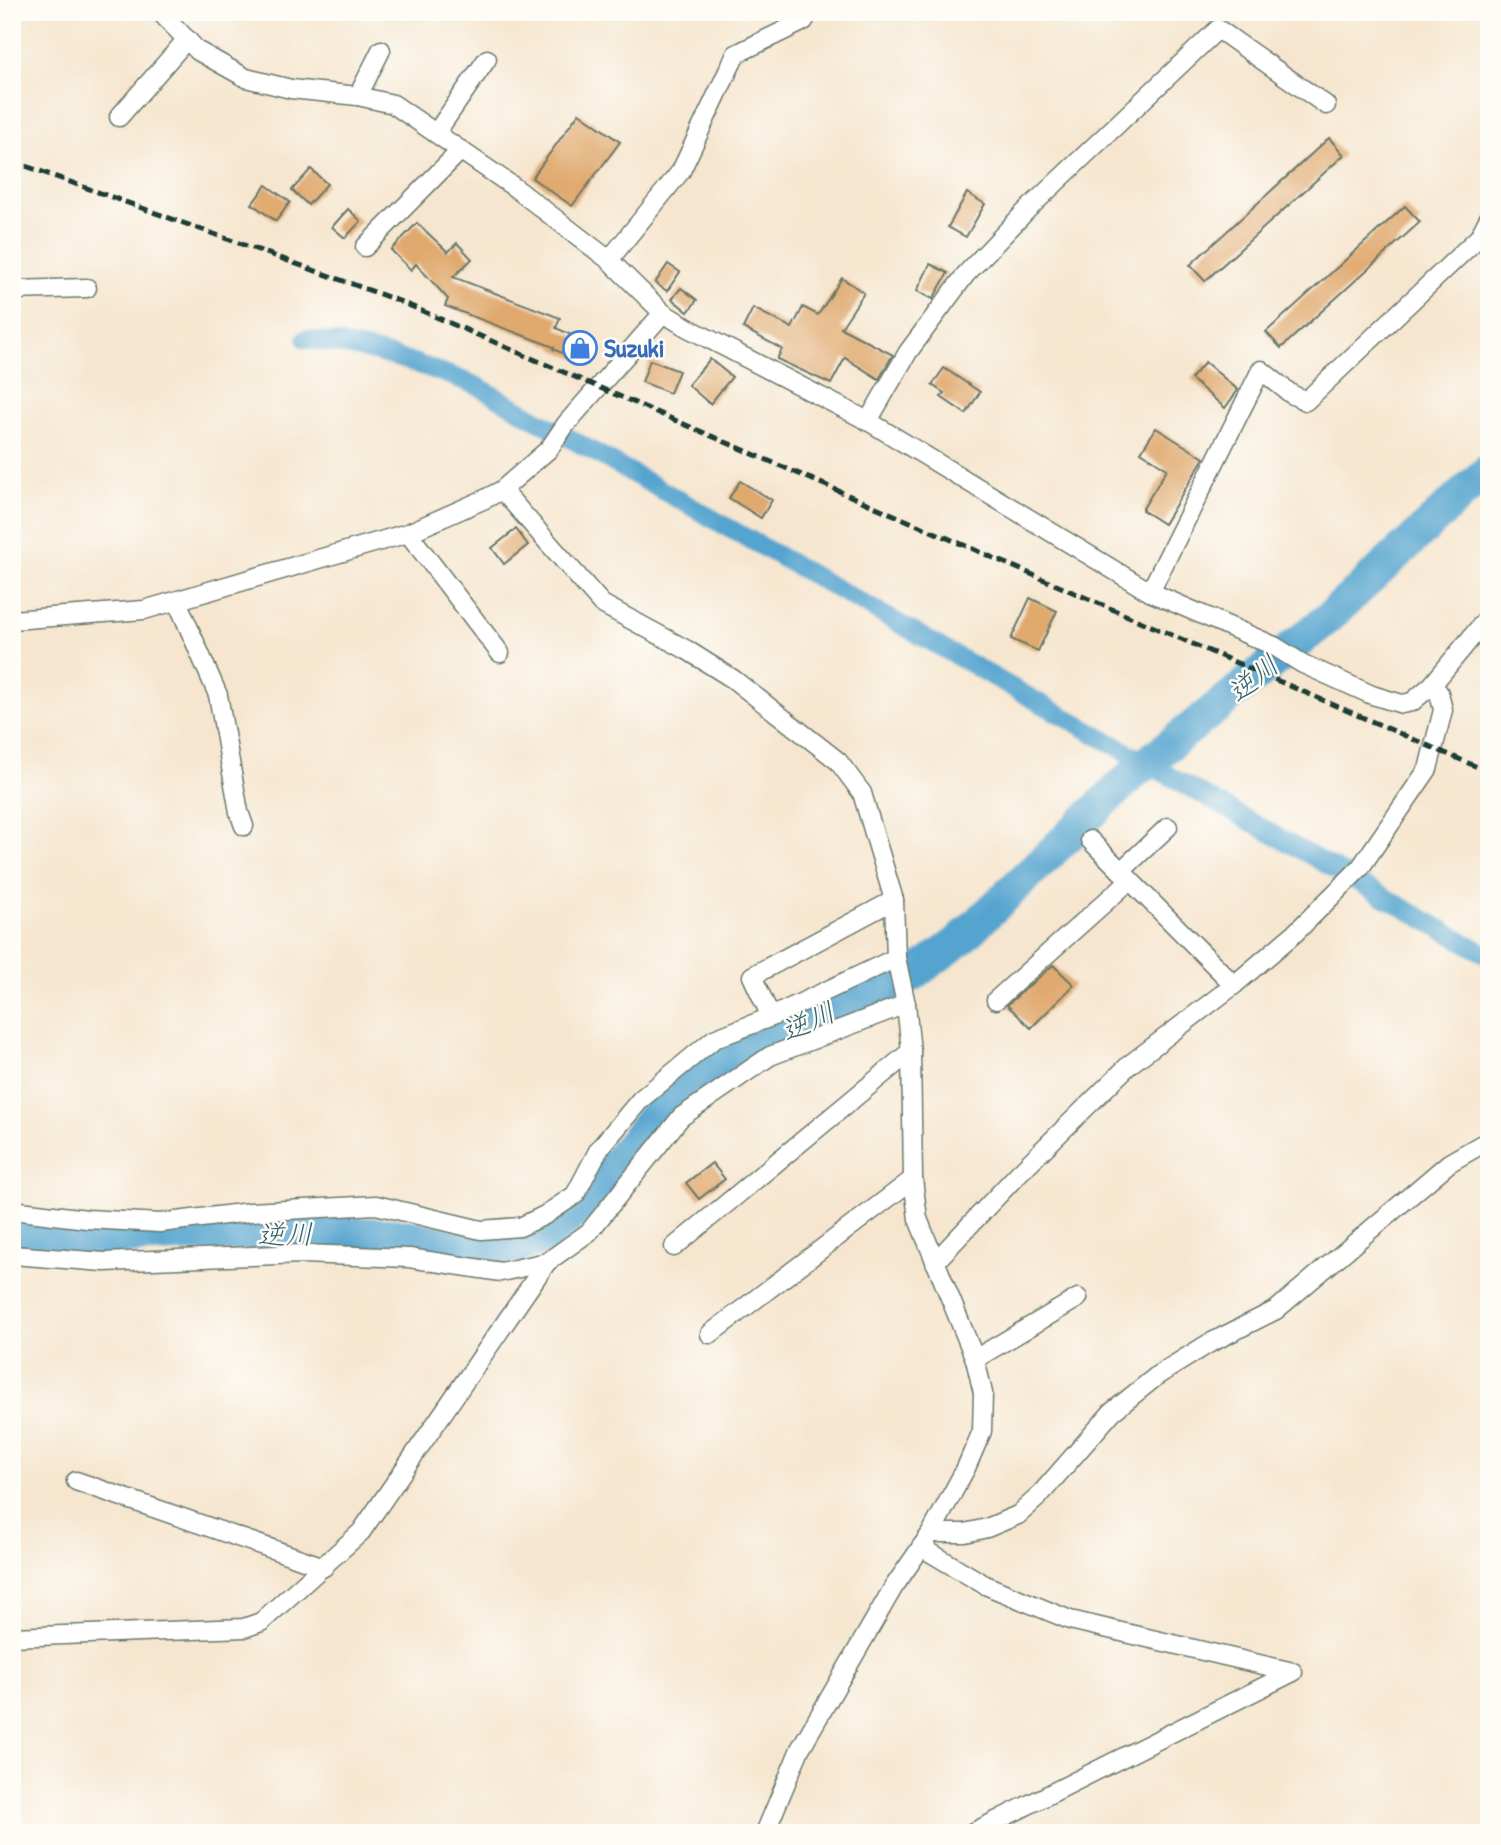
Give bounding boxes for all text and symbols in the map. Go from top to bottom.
shop icon: Suzuki [561,329,599,367]
place label: Suzuki [604,330,664,365]
water label: 逆川 [1219,646,1287,710]
water label: 逆川 [775,992,841,1050]
water label: 逆川 [257,1215,313,1253]

